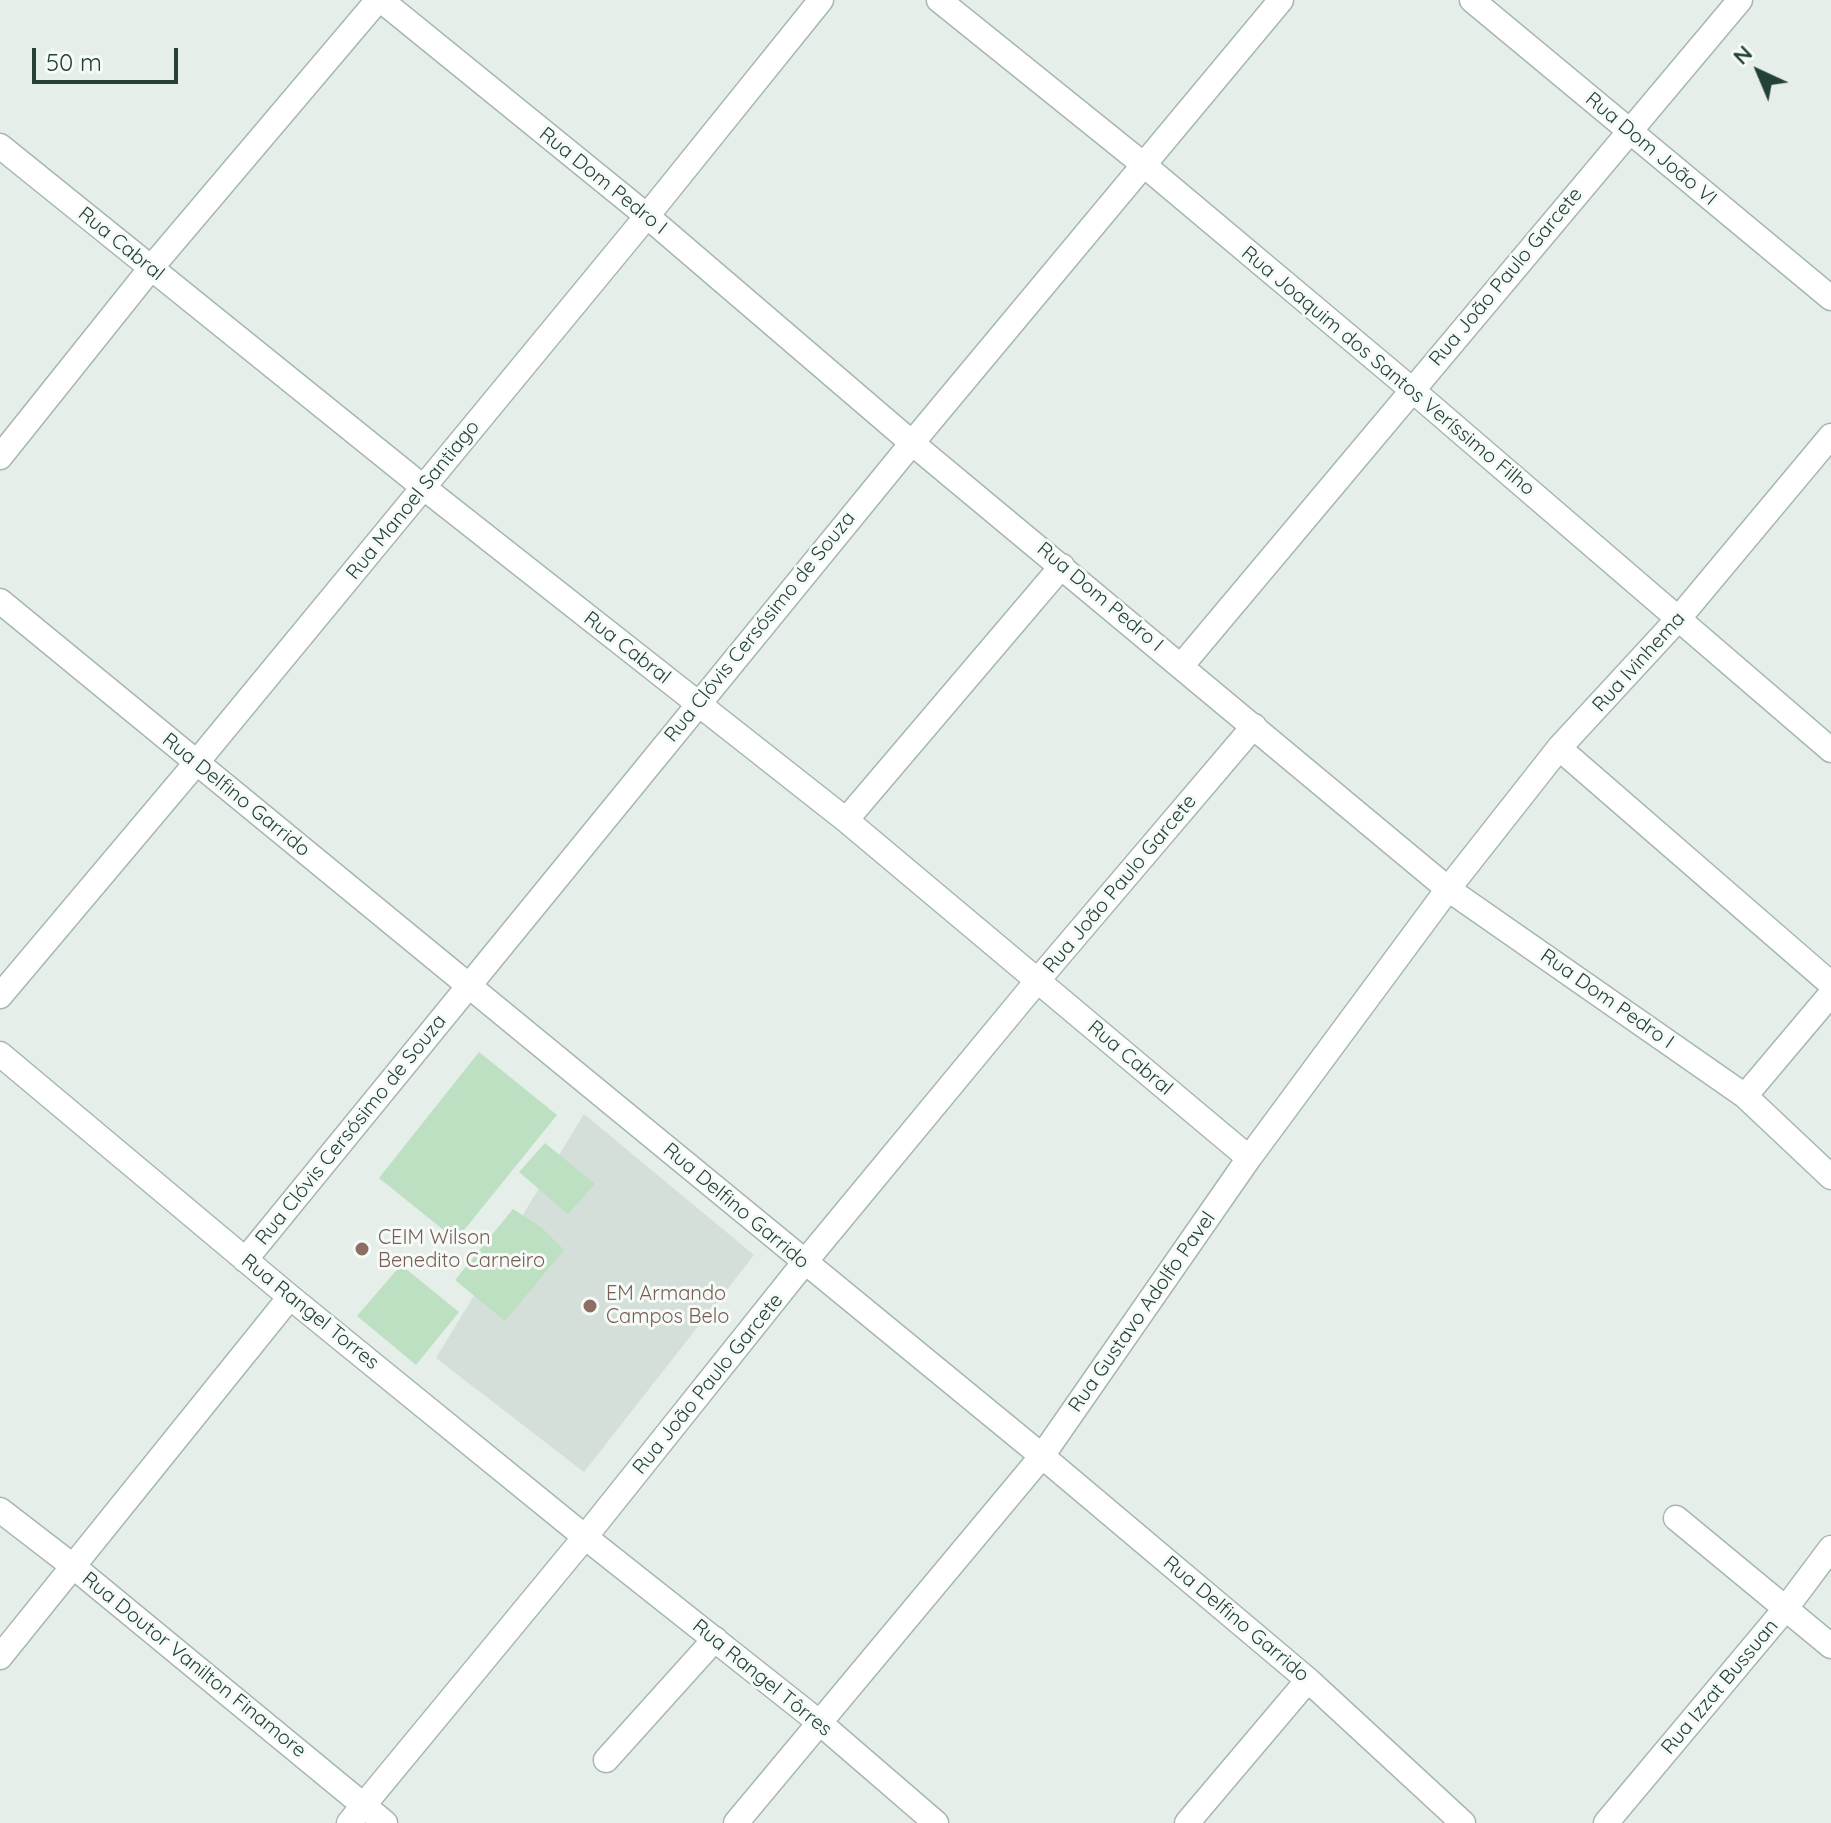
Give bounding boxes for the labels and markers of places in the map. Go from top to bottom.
place label: CEIM Wilson Benedito Carneiro [378,1226,545,1273]
marker: CEIM Wilson Benedito Carneiro [353,1240,371,1258]
place label: EM Armando Campos Belo [606,1282,729,1329]
marker: EM Armando Campos Belo [581,1297,599,1315]

